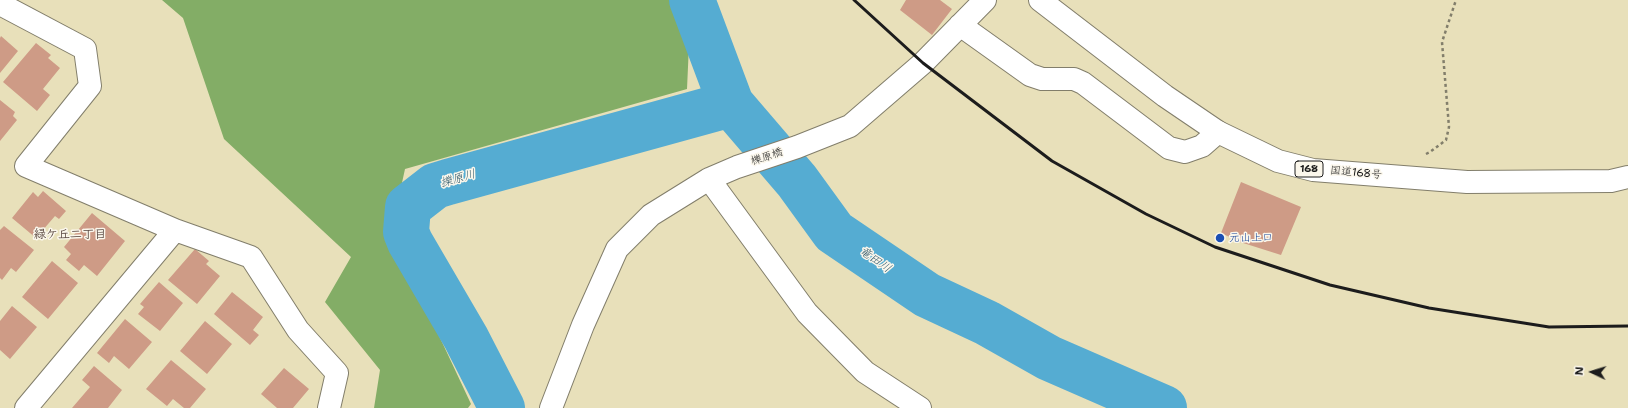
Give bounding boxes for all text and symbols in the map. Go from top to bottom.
street label: 櫟原橋 [749,146,785,168]
road number: 168 [1295,161,1323,177]
street label: 国道168号 [1329,164,1383,182]
water label: 擽原川 [439,167,477,191]
district label: 緑ケ丘二丁目 [34,228,106,242]
place label: 元山上口 [1229,231,1273,245]
marker: 元山上口 [1214,232,1226,244]
water label: 竜田川 [856,244,894,276]
north arrow [1572,352,1612,392]
text: N [1572,366,1587,376]

